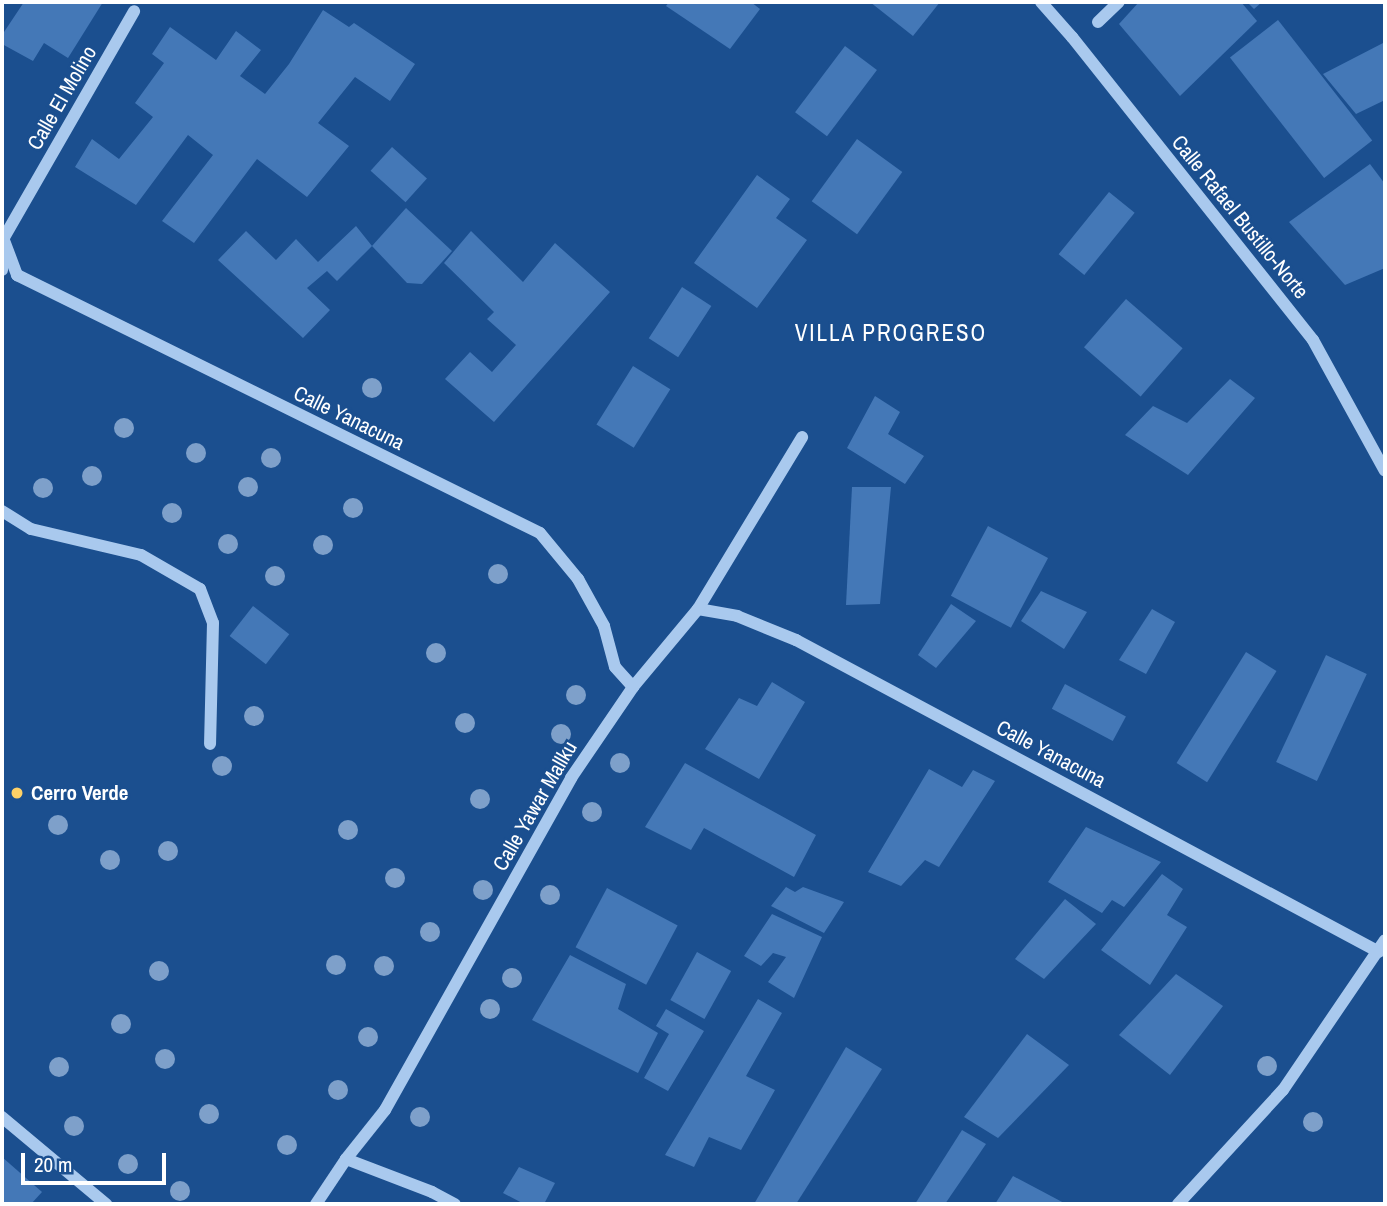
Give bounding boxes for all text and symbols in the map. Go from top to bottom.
street label: Calle El Molino [22,42,102,154]
street label: Calle Rafael Bustillo-Norte [1166,130,1314,304]
district label: VILLA PROGRESO [796,319,986,347]
street label: Calle Yanacuna [289,380,409,456]
street label: Calle Yanacuna [992,715,1110,793]
street label: Calle Yawar Mallku [488,736,582,876]
place label: Cerro Verde [31,780,128,806]
marker: Cerro Verde [9,785,25,801]
scale bar [24,1140,170,1184]
text: 20 m [34,1150,72,1179]

